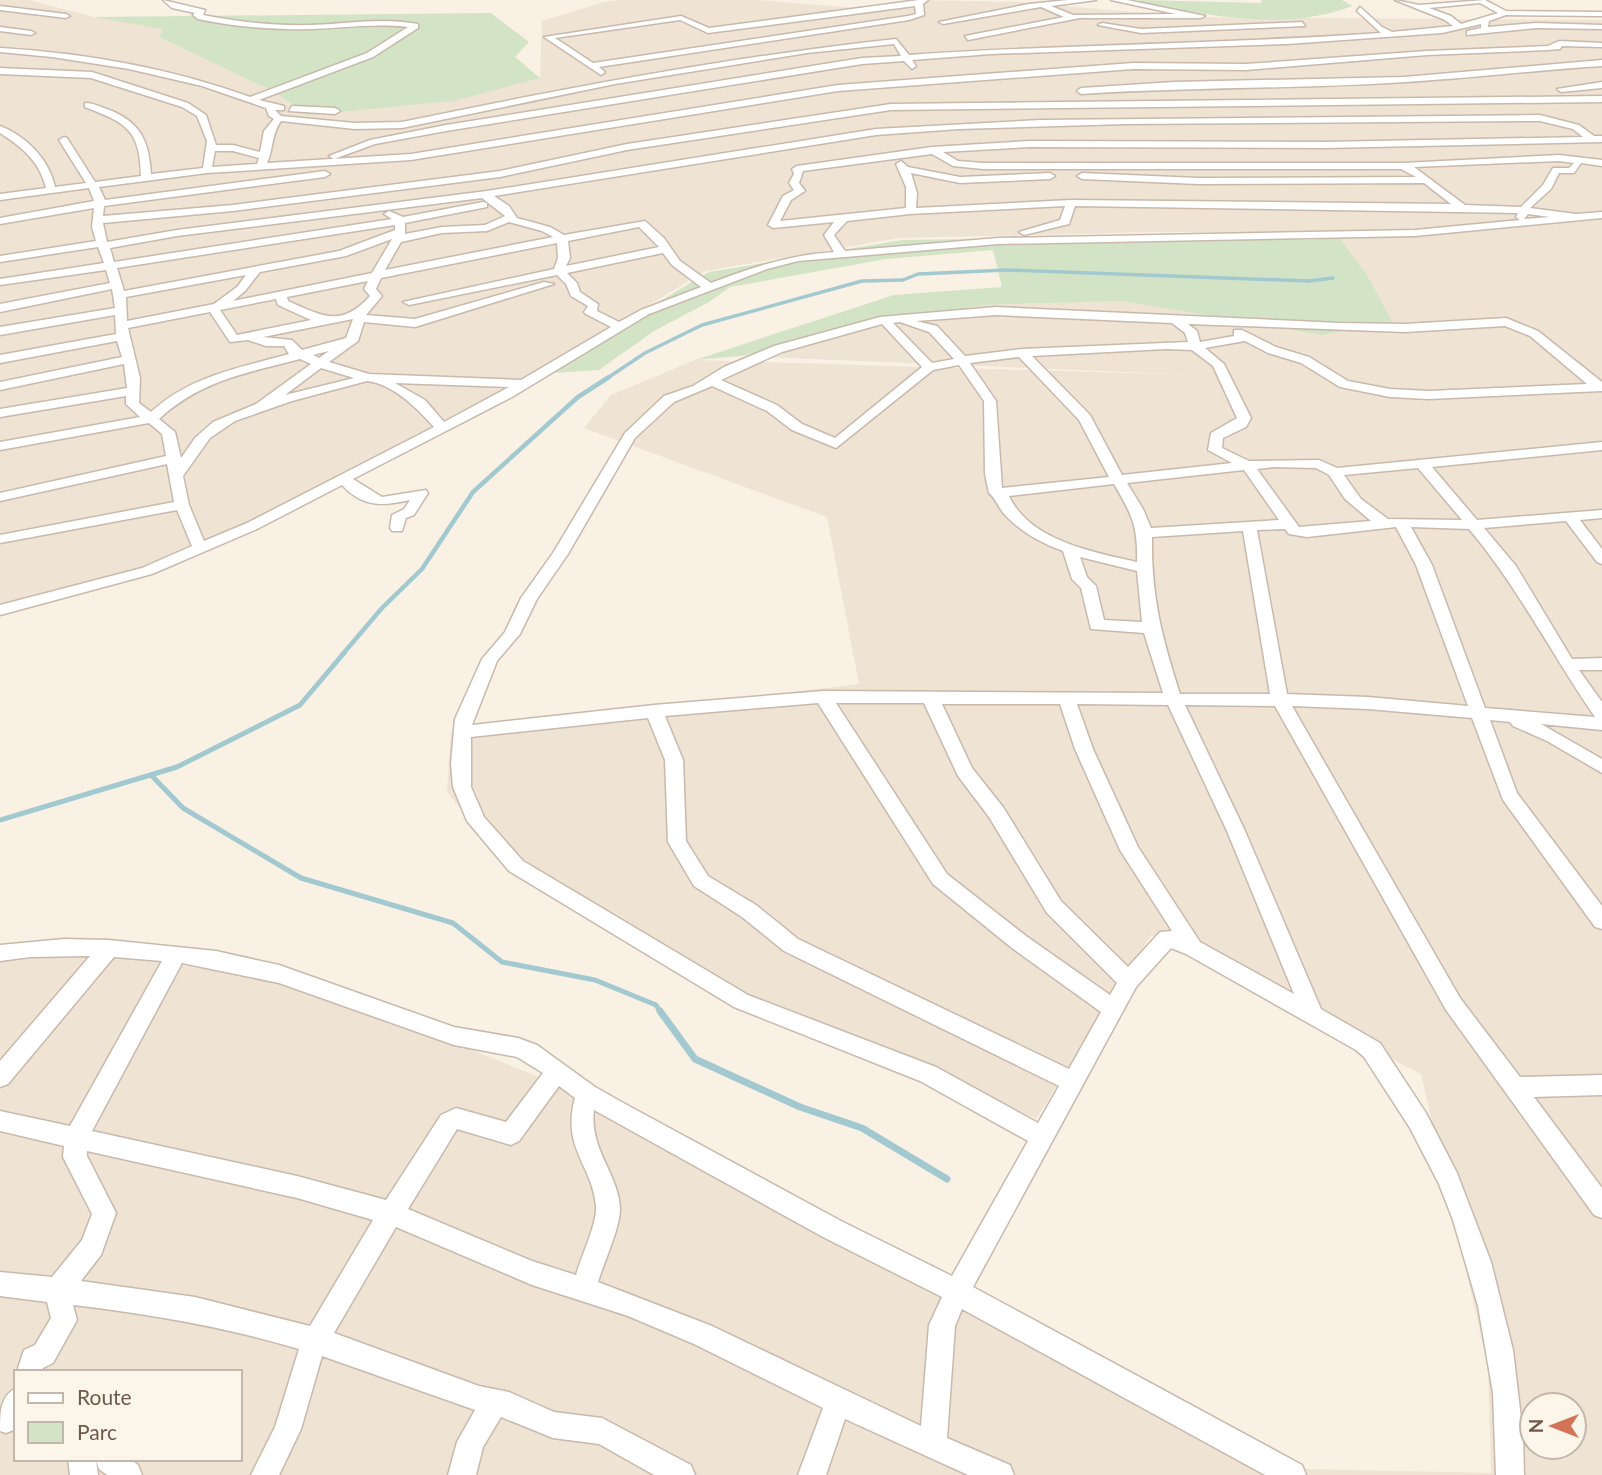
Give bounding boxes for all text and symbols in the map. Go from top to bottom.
legend [14,1370,242,1461]
text: Route [77,1384,132,1409]
north arrow [1518,1391,1588,1461]
text: Parc [77,1419,117,1444]
text: N [1524,1419,1547,1433]

